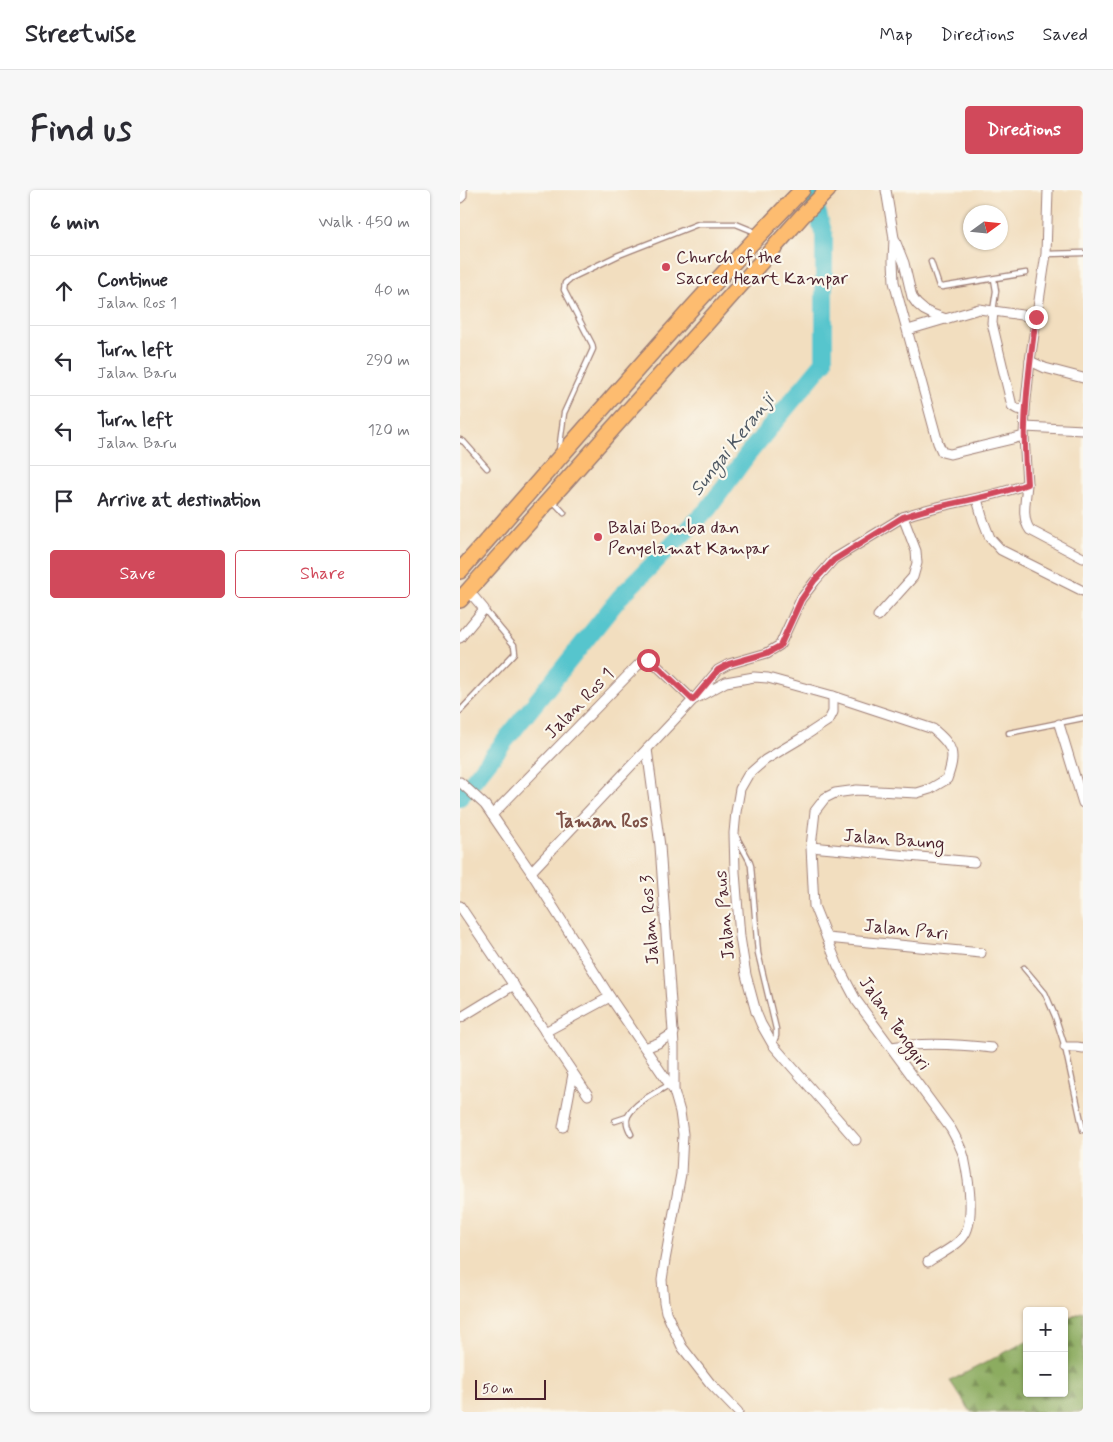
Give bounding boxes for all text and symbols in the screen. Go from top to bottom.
text: Streetwise [25,19,136,50]
text: Map [880,23,913,47]
text: Directions [941,23,1015,47]
text: Saved [1043,23,1088,47]
button: Directions [965,106,1083,154]
text: Find us [30,107,132,153]
north arrow [963,205,1008,250]
text: 6 min [50,209,100,237]
text: Walk · 450 m [319,212,410,233]
place label: Church of the Sacred Heart Kampar [676,246,849,291]
marker: Church of the Sacred Heart Kampar [660,261,672,273]
text: Continue [97,268,168,293]
icon: ahead [50,277,78,305]
text: 40 m [374,280,410,301]
text: Jalan Ros 1 [97,293,177,314]
route end [1025,306,1048,329]
text: Turn left [97,338,173,363]
icon: left [50,347,78,375]
text: 290 m [366,350,410,371]
text: Jalan Baru [97,363,177,384]
water label: Sungai Keranji [684,387,783,502]
text: Turn left [97,408,173,433]
icon: left [50,417,78,445]
text: 120 m [368,420,410,441]
text: Jalan Baru [97,433,177,454]
icon: arrive [50,487,78,515]
text: Arrive at destination [97,488,261,513]
place label: Balai Bomba dan Penyelamat Kampar [608,516,770,561]
marker: Balai Bomba dan Penyelamat Kampar [592,531,604,543]
button: Save [50,550,225,598]
button: Share [235,550,410,598]
route start [637,649,660,672]
street label: Jalan Ros 1 [540,663,620,744]
district label: Taman Ros [556,809,649,834]
street label: Jalan Baung [842,824,945,857]
street label: Jalan Paus [709,869,741,961]
street label: Jalan Ros 3 [635,874,665,966]
street label: Jalan Pari [862,914,949,946]
street label: Jalan Tenggiri [852,972,935,1076]
map controls [1023,1307,1068,1397]
button: + [1023,1307,1068,1352]
button: − [1023,1352,1068,1397]
scale bar [475,1377,546,1400]
text: 50 m [482,1380,513,1398]

